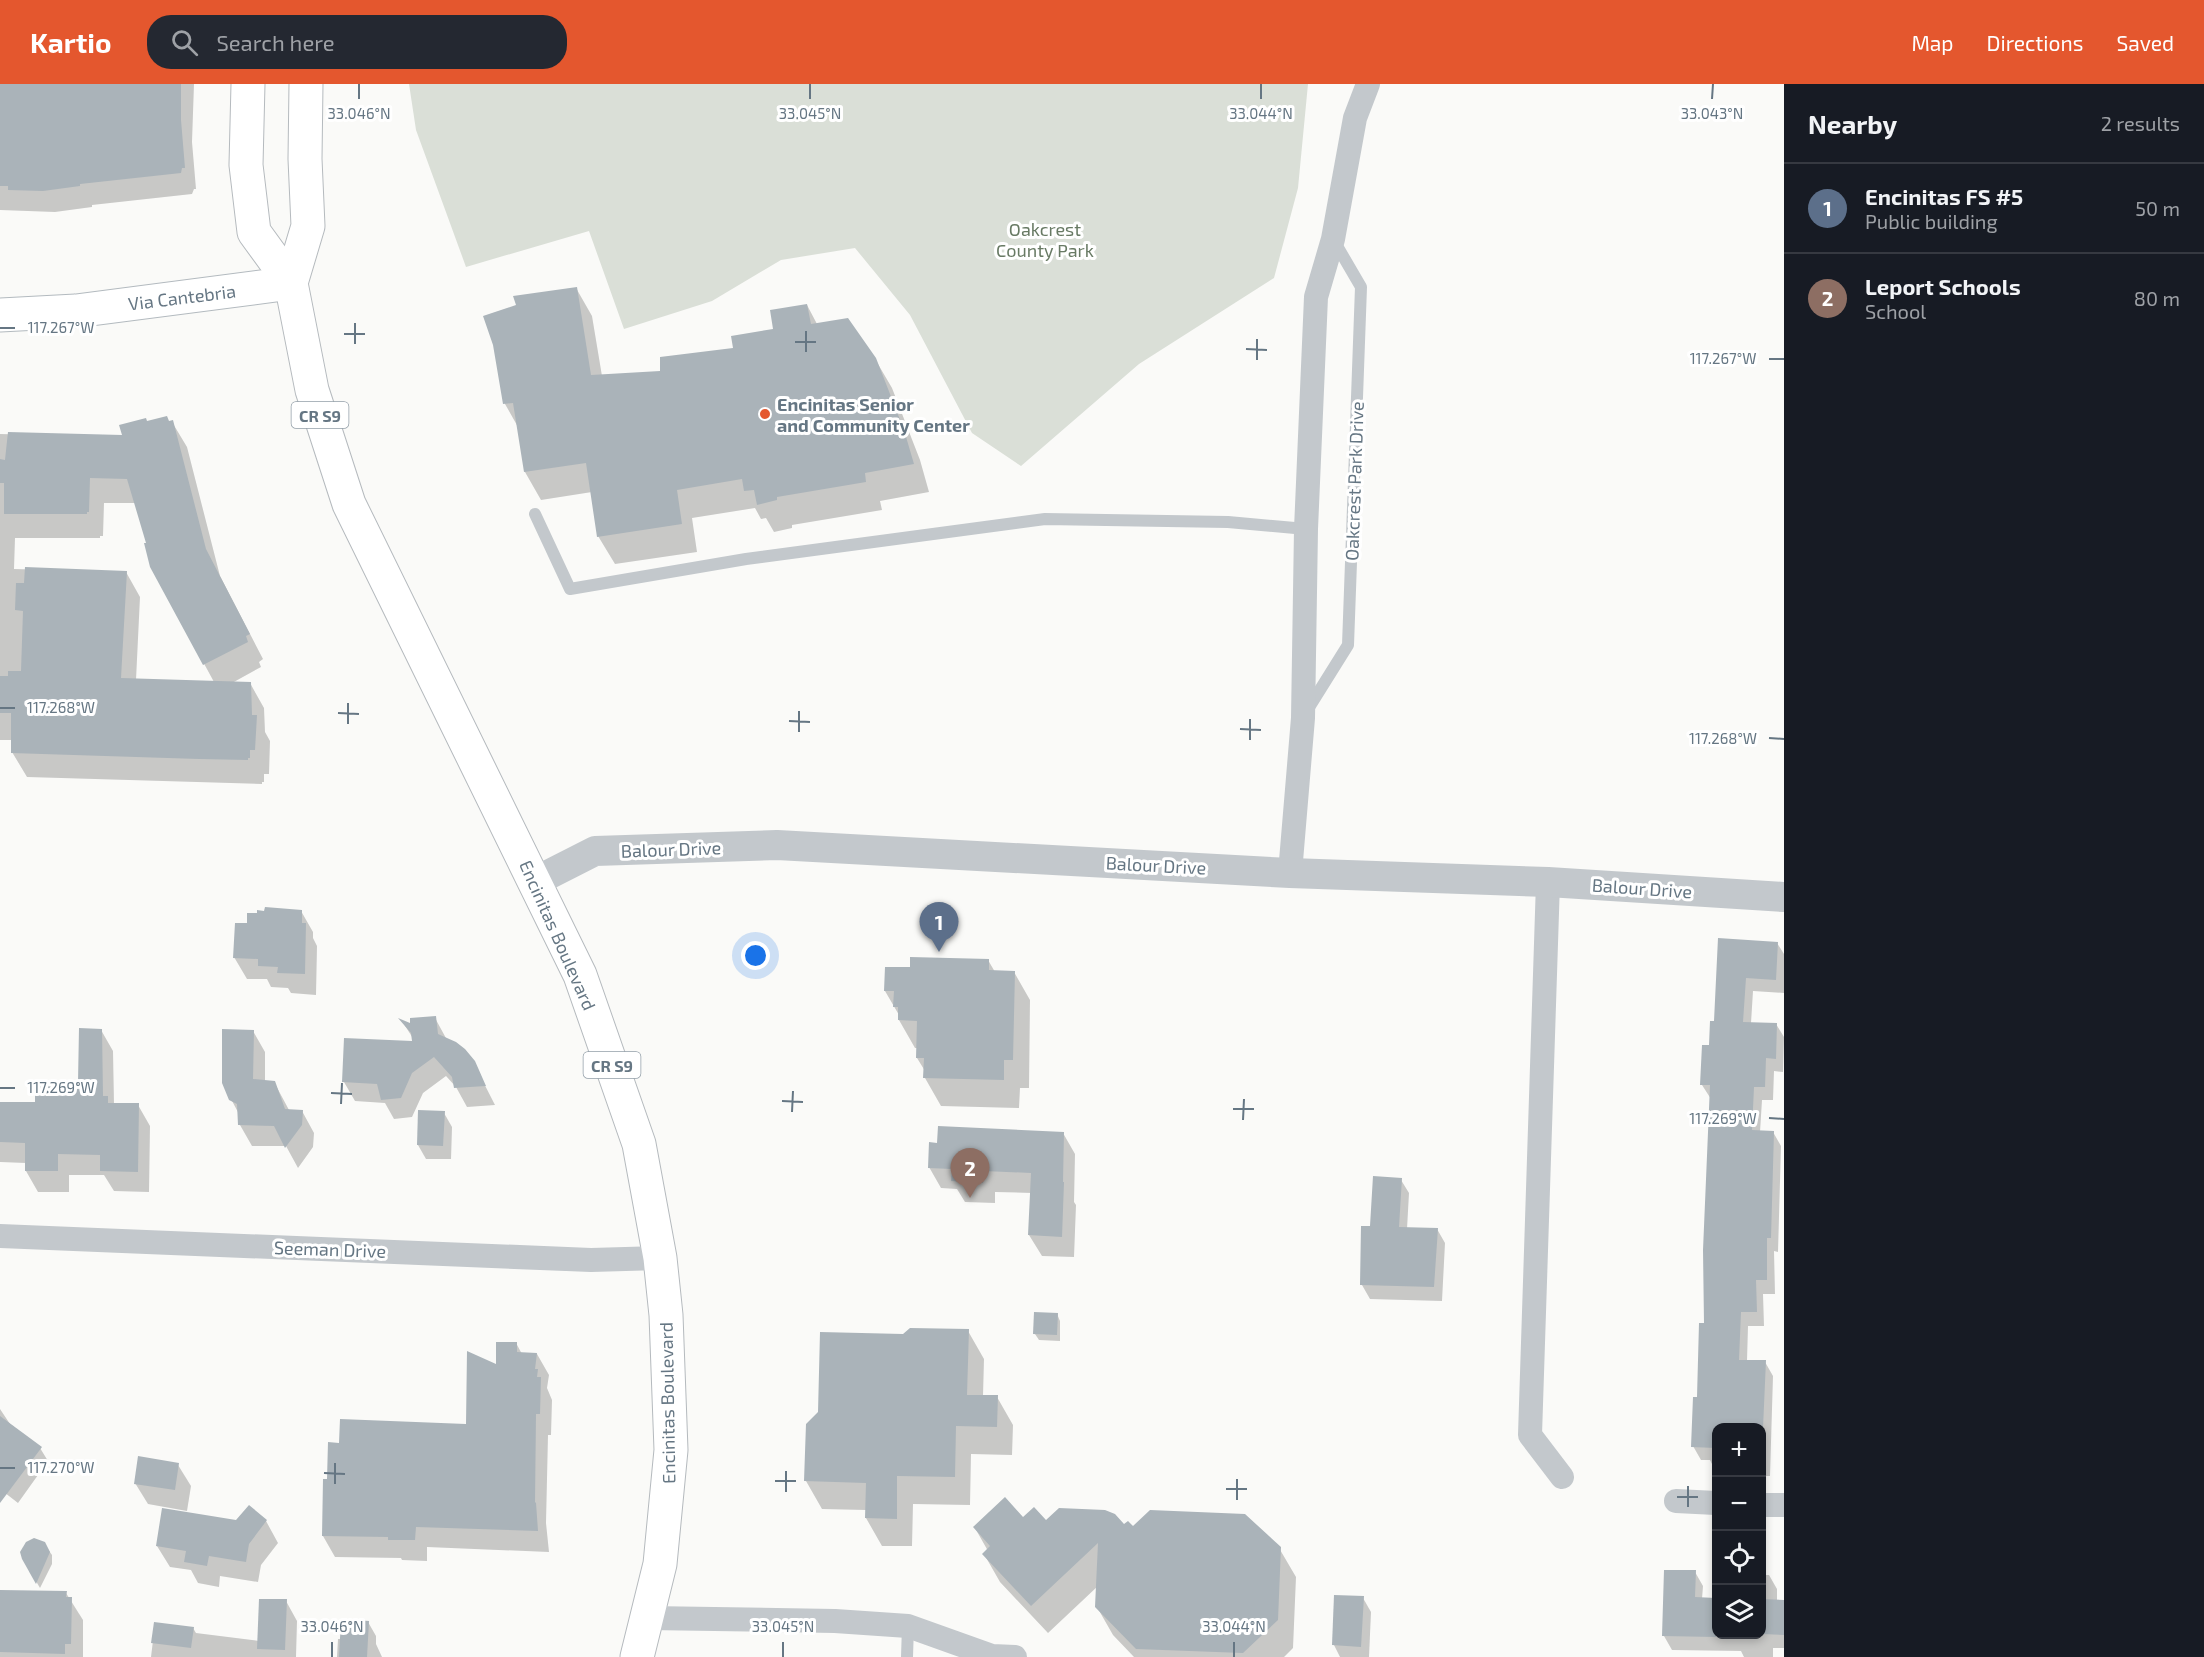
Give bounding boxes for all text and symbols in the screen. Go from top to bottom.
search box [147,15,567,69]
text: Kartio [30,25,111,59]
icon: search [168,26,201,59]
text: Search here [216,29,335,55]
text: Map [1911,30,1954,55]
text: Directions [1987,30,2083,55]
text: Saved [2116,30,2174,55]
text: 33.046°N [328,104,391,122]
text: 33.045°N [779,104,841,122]
text: 33.044°N [1229,104,1293,122]
text: 33.043°N [1681,104,1743,122]
text: Nearby [1808,108,1897,139]
text: 2 results [2101,111,2180,135]
text: Encinitas FS #5 [1865,183,2023,209]
text: 1 [1823,196,1832,220]
text: 50 m [2135,196,2180,220]
text: Public building [1865,209,1998,233]
park label: Oakcrest County Park [996,218,1094,261]
text: Leport Schools [1865,273,2021,299]
street label: Via Cantebria [127,279,237,315]
text: 2 [1822,286,1833,310]
text: 80 m [2134,286,2180,310]
text: School [1865,299,1926,323]
text: 117.267°W [28,318,94,336]
text: 117.267°W [1690,349,1756,367]
place label: Encinitas Senior and Community Center [777,393,970,436]
street label: Oakcrest Park Drive [1340,401,1368,561]
road number: CR S9 [292,402,348,428]
marker: Encinitas Senior and Community Center [758,407,772,421]
text: 117.268°W [27,698,95,716]
text: 117.268°W [1689,729,1757,747]
street label: Balour Drive [620,836,722,862]
street label: Balour Drive [1105,851,1207,879]
street label: Encinitas Boulevard [515,857,601,1013]
street label: Balour Drive [1591,874,1693,902]
pin: 1 [920,902,958,952]
your location [741,941,770,970]
road number: CR S9 [584,1052,640,1078]
text: 117.269°W [27,1078,95,1096]
text: 117.269°W [1689,1109,1757,1127]
pin: 2 [950,1148,990,1198]
street label: Seeman Drive [274,1236,386,1262]
street label: Encinitas Boulevard [655,1322,679,1484]
map controls [1712,1423,1766,1639]
button: + [1712,1423,1766,1477]
text: 117.270°W [27,1458,95,1476]
button: − [1712,1477,1766,1531]
button: locate [1712,1531,1766,1585]
button: layers [1712,1585,1766,1639]
text: 33.046°N [301,1617,364,1635]
text: 33.045°N [752,1617,814,1635]
text: 33.044°N [1202,1617,1266,1635]

